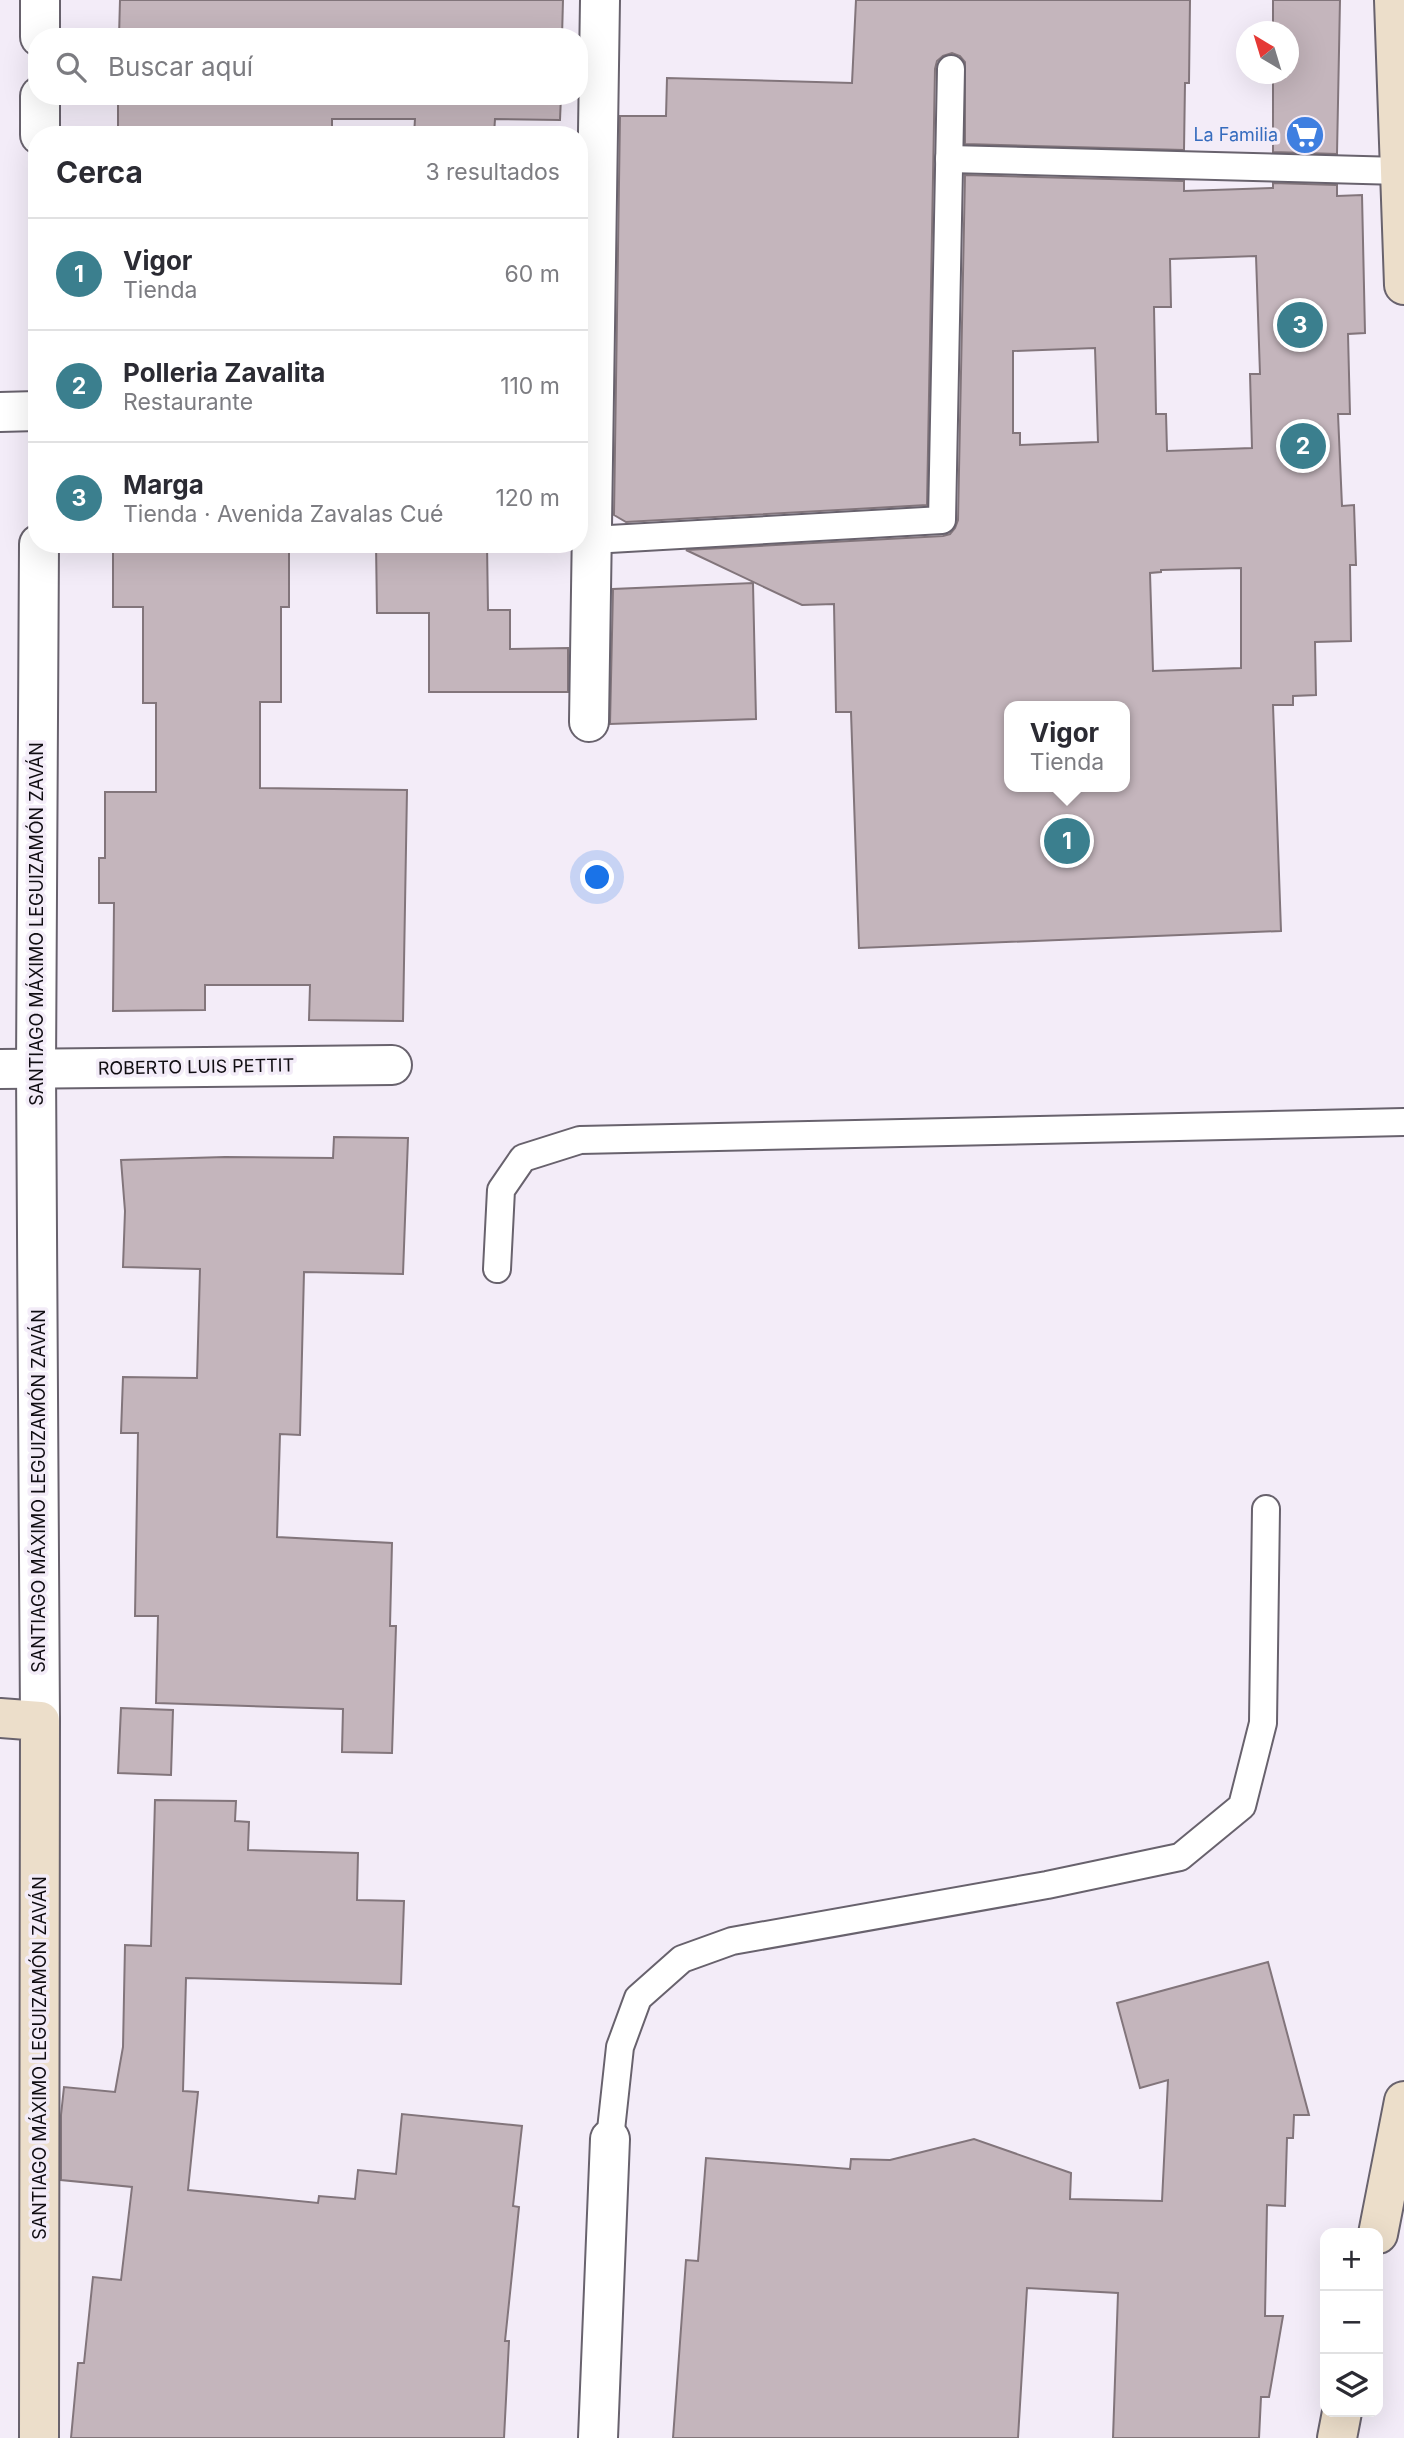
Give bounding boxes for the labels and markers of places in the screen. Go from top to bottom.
supermarket icon: La Familia [1284,114,1326,156]
place label: La Familia [1193,124,1278,145]
pin: 3 [1277,299,1323,351]
pin: 2 [1280,420,1326,472]
pin: 1 [1044,815,1090,867]

